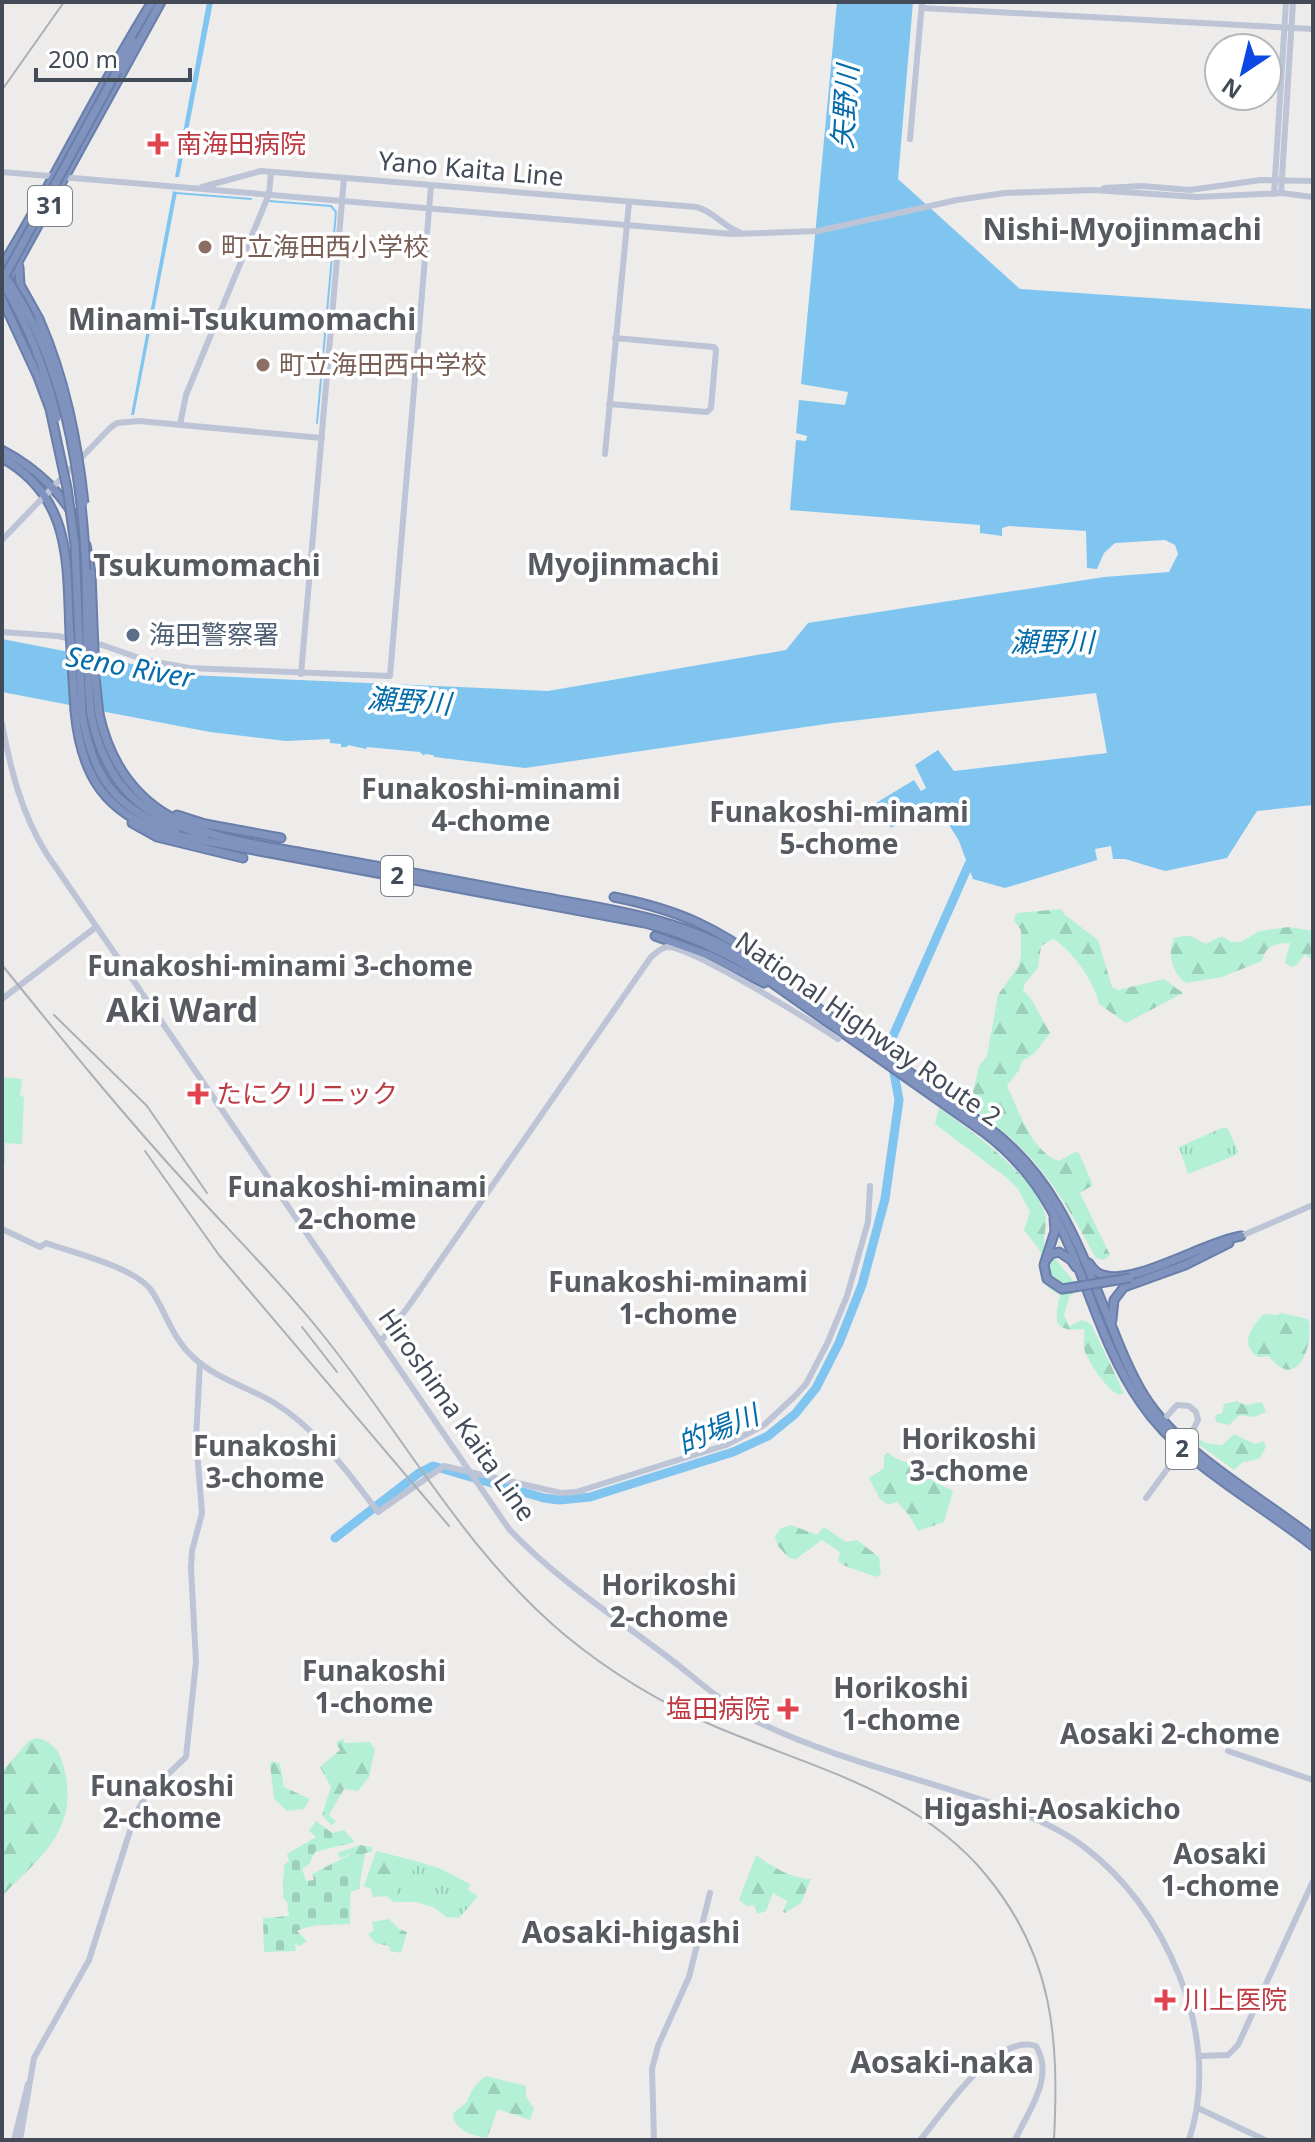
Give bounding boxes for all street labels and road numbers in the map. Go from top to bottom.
street label: Yano Kaita Line [377,142,565,194]
road number: 31 [28,186,72,226]
road number: 2 [381,856,413,896]
street label: National Highway Route 2 [728,923,1009,1134]
street label: Hiroshima Kaita Line [371,1301,545,1528]
road number: 2 [1166,1429,1198,1469]

